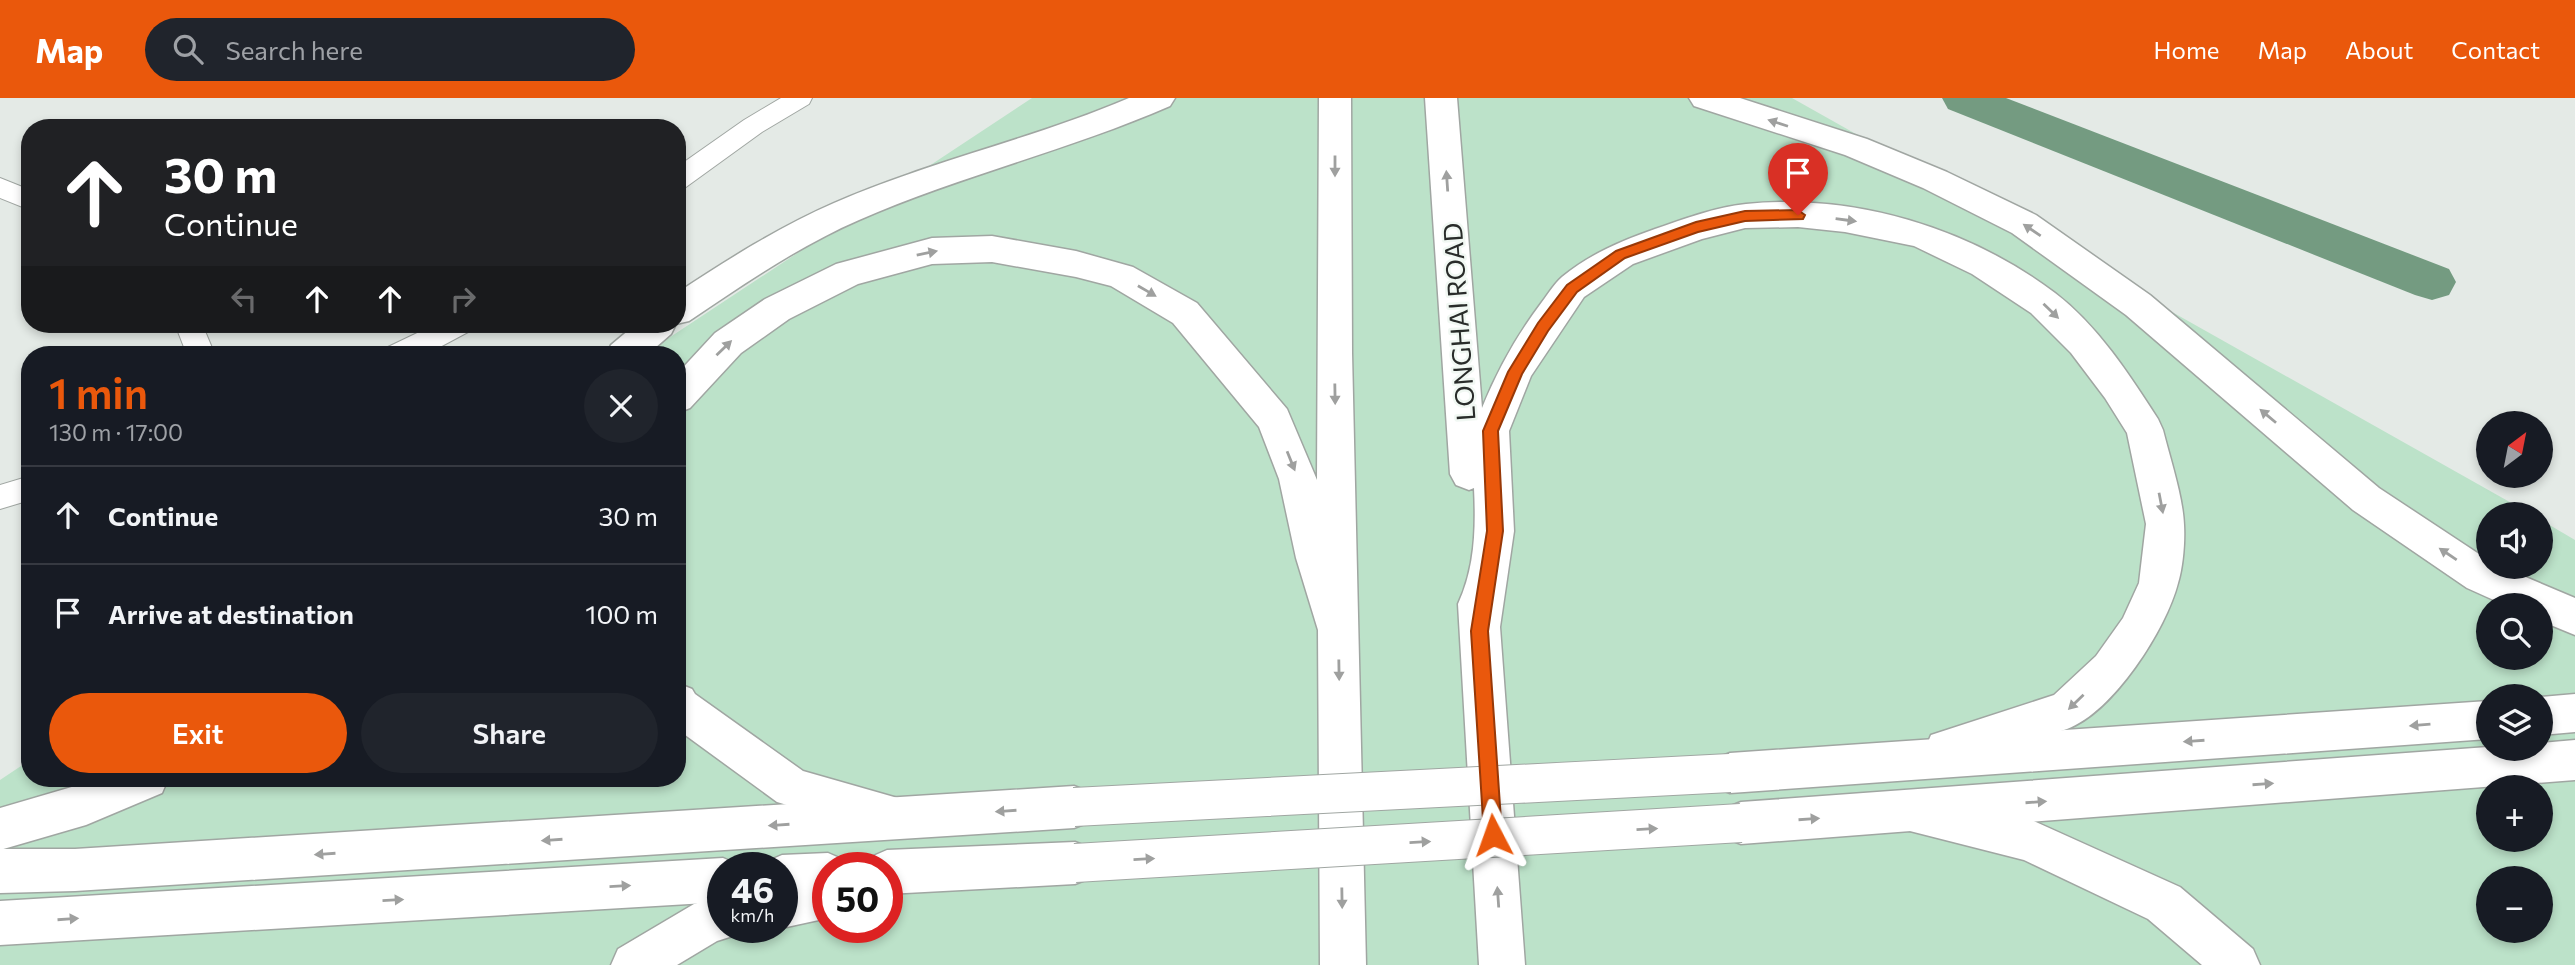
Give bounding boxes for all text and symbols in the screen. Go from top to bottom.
search box [145,18,635,81]
text: Map [35,29,103,70]
icon: search [169,30,207,68]
text: Search here [225,34,363,65]
text: Home [2154,35,2220,64]
text: Map [2258,35,2307,64]
text: About [2345,35,2413,64]
text: Contact [2451,35,2540,64]
one-way arrow [1767,117,1788,128]
text: 30 m [164,143,277,203]
pin [1768,143,1828,215]
icon: ahead [49,147,140,238]
icon: arrive [1779,154,1817,192]
one-way arrow [1329,155,1341,177]
one-way arrow [1441,170,1452,192]
text: Continue [164,203,298,243]
one-way arrow [1835,215,1857,226]
street label: LONGHAI ROAD [1436,222,1480,422]
one-way arrow [2023,223,2041,237]
one-way arrow [916,247,938,258]
icon: left [225,280,263,318]
icon: ahead [298,280,336,318]
icon: ahead [371,280,409,318]
icon: right [444,280,482,318]
one-way arrow [1138,285,1157,297]
one-way arrow [2042,302,2059,319]
one-way arrow [715,341,732,357]
text: 1 min [49,366,148,418]
button: close [584,369,658,443]
one-way arrow [1329,383,1340,405]
one-way arrow [2260,409,2277,424]
north arrow [2476,411,2553,488]
map controls [2476,411,2553,943]
text: 130 m · 17:00 [49,418,183,446]
one-way arrow [1285,451,1296,472]
one-way arrow [2155,492,2166,514]
icon: ahead [49,496,87,534]
text: Continue [108,500,218,531]
text: 30 m [599,500,658,531]
button: sound [2476,502,2553,579]
one-way arrow [2439,548,2458,561]
button: search [2476,593,2553,670]
icon: arrive [49,594,87,632]
text: Arrive at destination [108,598,354,629]
text: 100 m [585,598,658,629]
one-way arrow [1333,659,1345,681]
button: layers [2476,684,2553,761]
button: Exit [49,693,347,773]
button: Share [361,693,658,773]
one-way arrow [2068,693,2085,709]
one-way arrow [2409,720,2431,731]
one-way arrow [2182,736,2204,747]
button: + [2476,775,2553,852]
one-way arrow [2252,778,2274,789]
one-way arrow [2025,796,2047,807]
position arrow [1456,798,1530,872]
one-way arrow [995,806,1017,817]
one-way arrow [1799,813,1821,824]
one-way arrow [768,820,790,831]
one-way arrow [1636,823,1658,834]
one-way arrow [541,834,563,845]
one-way arrow [1409,837,1431,848]
one-way arrow [314,849,336,860]
speed limit sign: 50 [812,852,903,943]
one-way arrow [1133,853,1155,864]
button: − [2476,866,2553,943]
text: 46 [731,867,774,910]
one-way arrow [609,881,631,892]
one-way arrow [1492,886,1503,908]
one-way arrow [1337,887,1348,909]
one-way arrow [382,894,404,905]
text: km/h [731,904,774,926]
one-way arrow [57,913,79,924]

